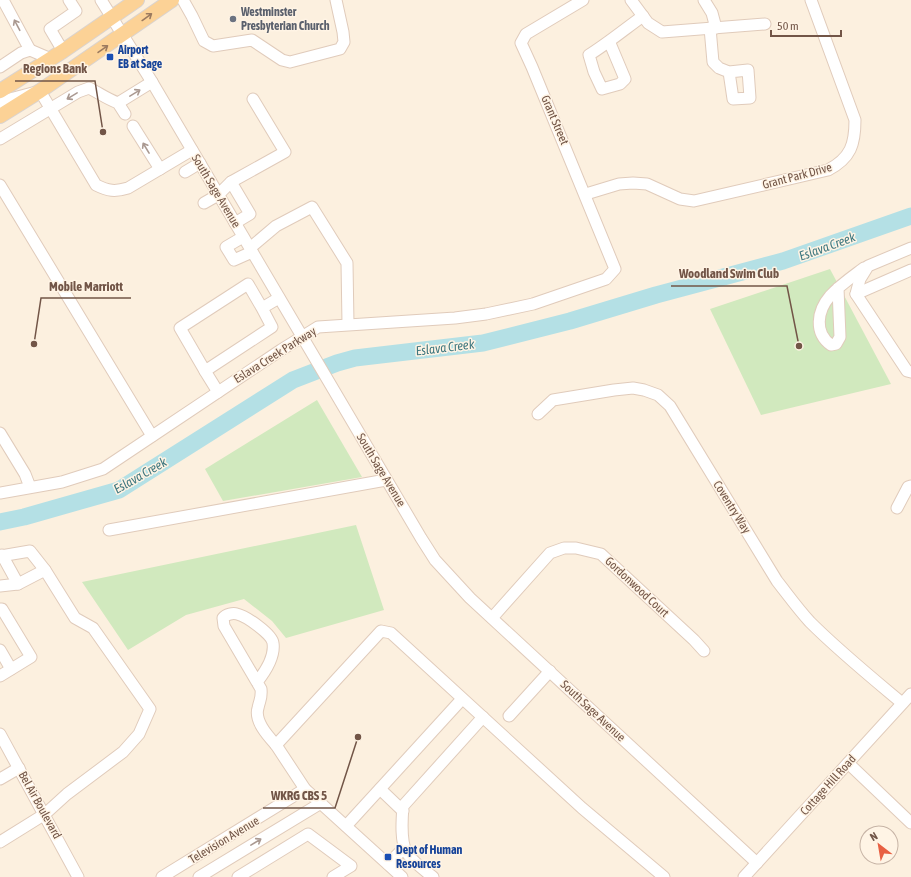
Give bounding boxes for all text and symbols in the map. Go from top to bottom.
place label: Westminster Presbyterian Church [240,5,330,33]
scale bar [771,12,841,38]
one-way arrow [142,13,153,21]
marker: Westminster Presbyterian Church [228,14,238,24]
one-way arrow [12,19,20,31]
text: 50 m [777,19,799,33]
place label: Airport EB at Sage [117,43,163,71]
one-way arrow [97,45,108,53]
marker: Airport EB at Sage [105,52,115,62]
callout: Regions Bank [15,56,95,81]
text: Regions Bank [23,61,87,76]
one-way arrow [129,88,141,96]
one-way arrow [66,92,78,100]
street label: Grant Street [538,93,572,147]
one-way arrow [142,142,150,154]
street label: South Sage Avenue [189,152,243,230]
street label: Grant Park Drive [761,160,833,192]
water label: Eslava Creek [797,229,858,264]
callout: Woodland Swim Club [671,261,787,286]
text: Woodland Swim Club [678,266,779,281]
callout: Mobile Marriott [41,273,131,298]
text: Mobile Marriott [49,279,123,294]
street label: Eslava Creek Parkway [231,324,319,386]
water label: Eslava Creek [415,336,476,359]
street label: South Sage Avenue [354,431,408,509]
water label: Eslava Creek [111,454,170,497]
street label: Coventry Way [710,478,754,536]
street label: Gordonwood Court [602,554,672,620]
street label: South Sage Avenue [558,677,628,745]
street label: Cottage Hill Road [797,752,859,818]
street label: Bel Air Boulevard [16,769,64,841]
callout: WKRG CBS 5 [263,783,335,808]
text: WKRG CBS 5 [270,788,327,803]
street label: Television Avenue [186,814,262,866]
north arrow [859,825,899,865]
text: N [868,830,880,843]
one-way arrow [250,838,262,846]
place label: Dept of Human Resources [396,843,463,871]
marker: Dept of Human Resources [383,852,393,862]

